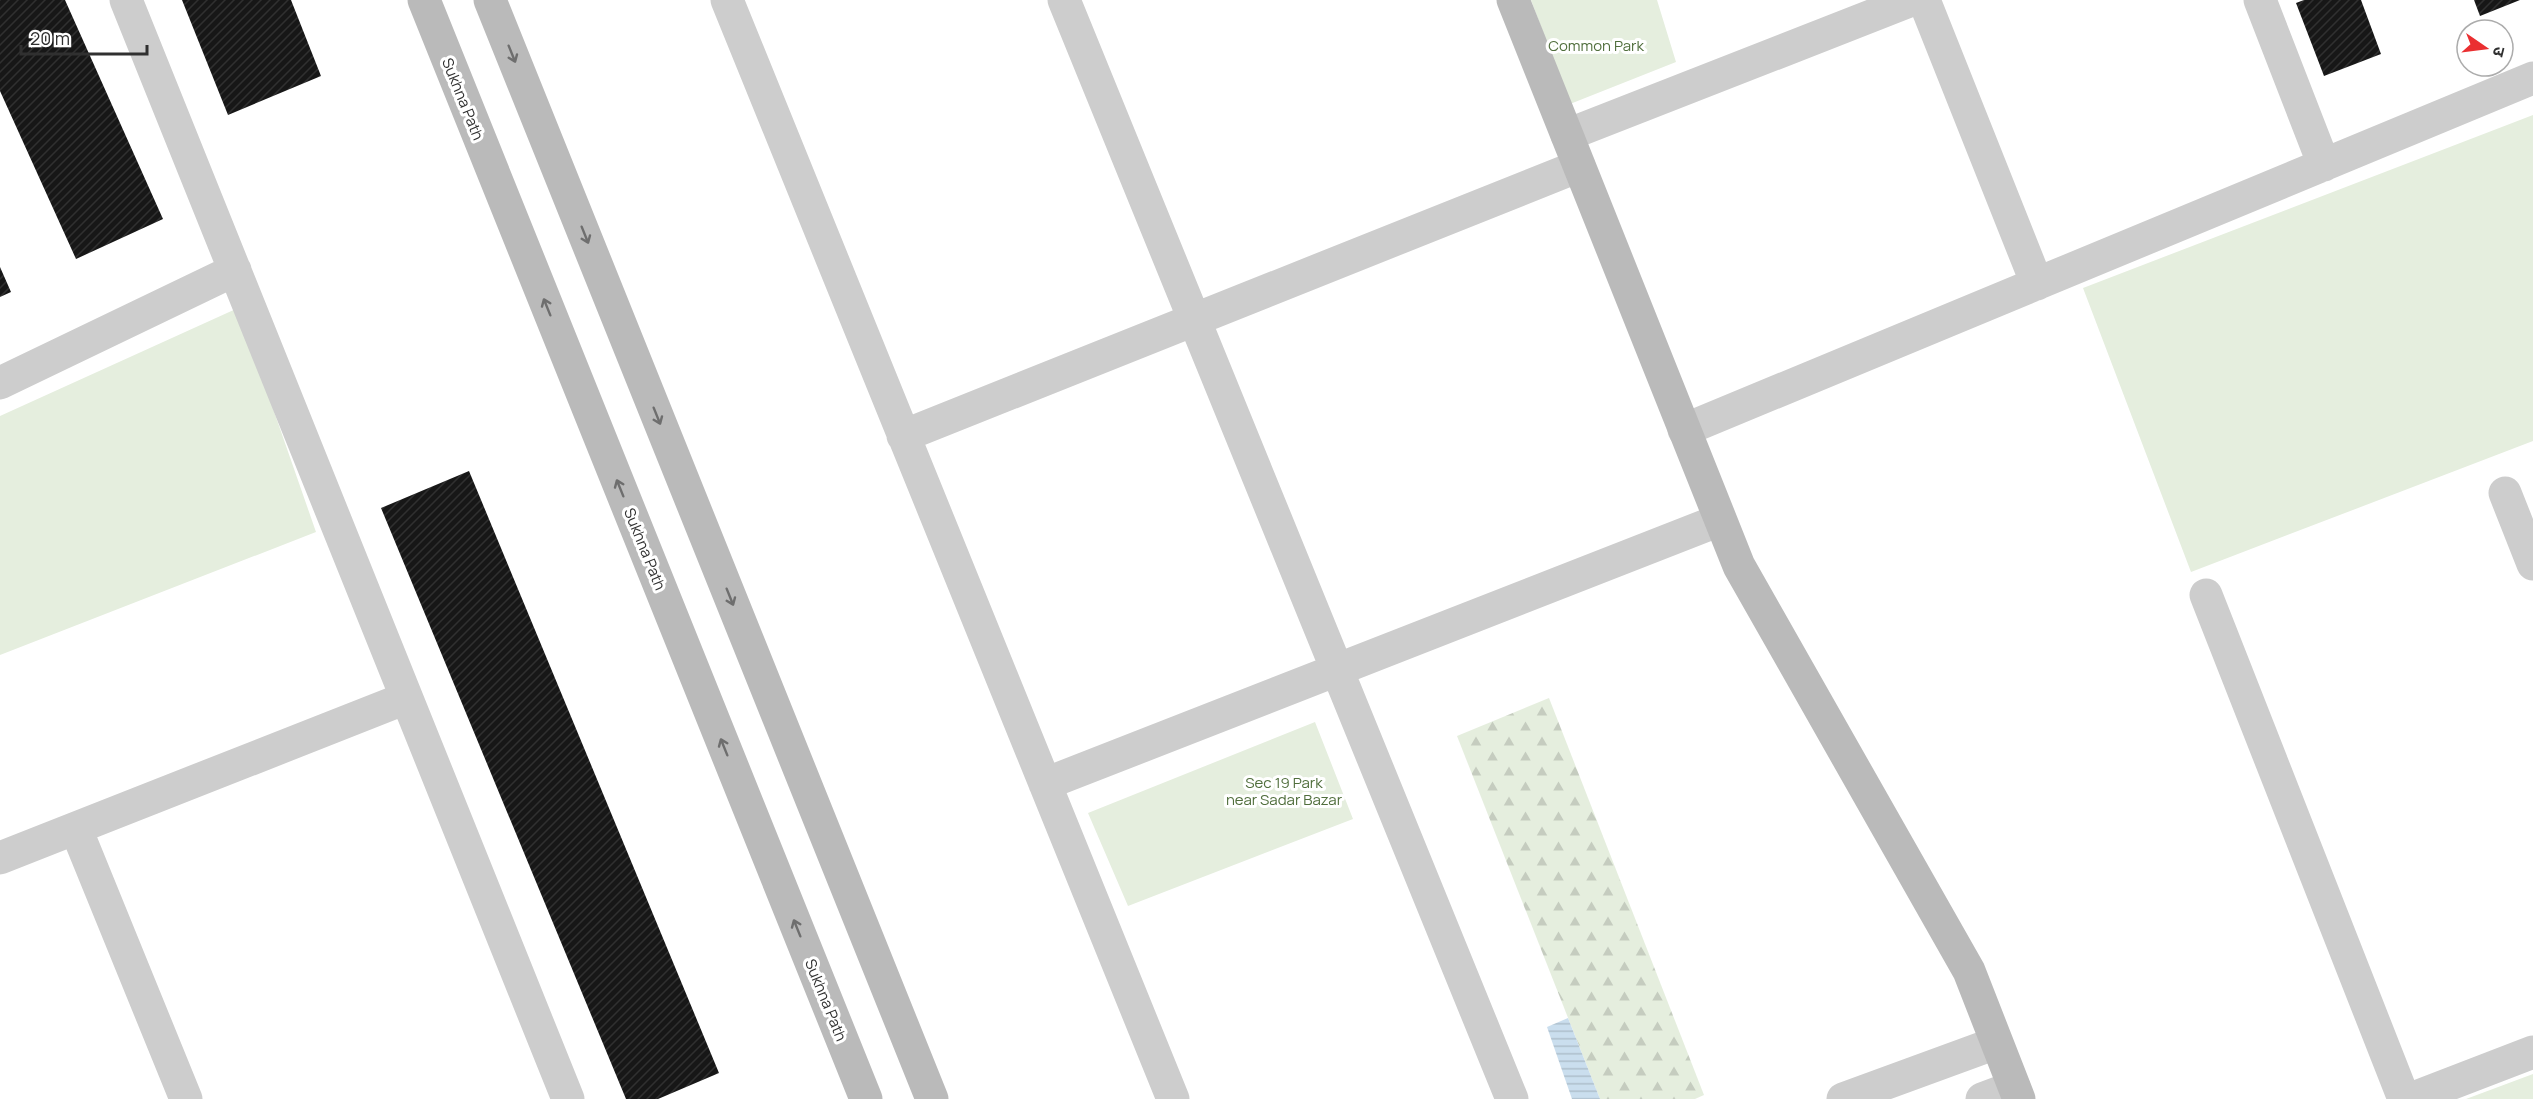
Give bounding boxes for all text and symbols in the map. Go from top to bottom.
scale bar [21,18,147,56]
north arrow [2455,18,2515,78]
text: 20 m [30,26,70,50]
park label: Common Park [1548,35,1644,56]
text: उ [2488,44,2511,59]
one-way arrow [507,45,518,63]
street label: Sukhna Path [437,55,489,143]
one-way arrow [580,225,591,244]
one-way arrow [541,298,552,317]
one-way arrow [652,406,663,425]
one-way arrow [614,479,625,498]
street label: Sukhna Path [619,505,671,593]
one-way arrow [725,587,736,606]
one-way arrow [718,738,729,757]
park label: Sec 19 Park near Sadar Bazar [1226,772,1343,810]
one-way arrow [791,919,802,938]
street label: Sukhna Path [800,956,852,1044]

